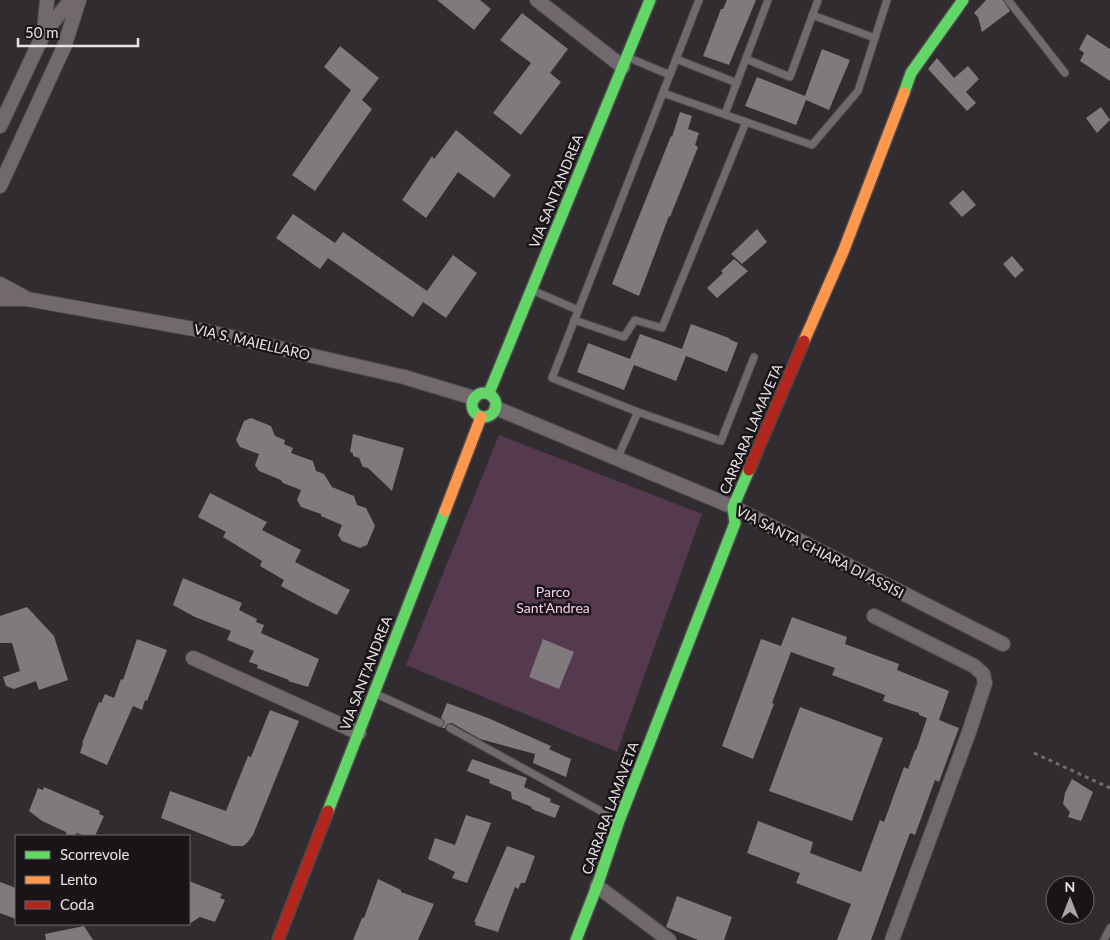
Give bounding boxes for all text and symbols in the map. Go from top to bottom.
scale bar [18,15,138,47]
text: 50 m [25,23,59,41]
street label: VIA SANT'ANDREA [525,131,586,250]
street label: VIA S. MAIELLARO [192,320,312,363]
street label: CARRARA LAMAVETA [715,361,786,497]
street label: VIA SANTA CHIARA DI ASSISI [733,502,907,601]
park label: Parco Sant'Andrea [516,583,590,616]
street label: VIA SANT'ANDREA [336,613,395,732]
street label: CARRARA LAMAVETA [578,739,642,876]
legend [15,835,190,925]
text: Scorrevole [60,845,130,863]
text: Lento [60,870,97,888]
north arrow [1045,875,1095,925]
text: N [1065,878,1075,895]
text: Coda [60,895,94,913]

